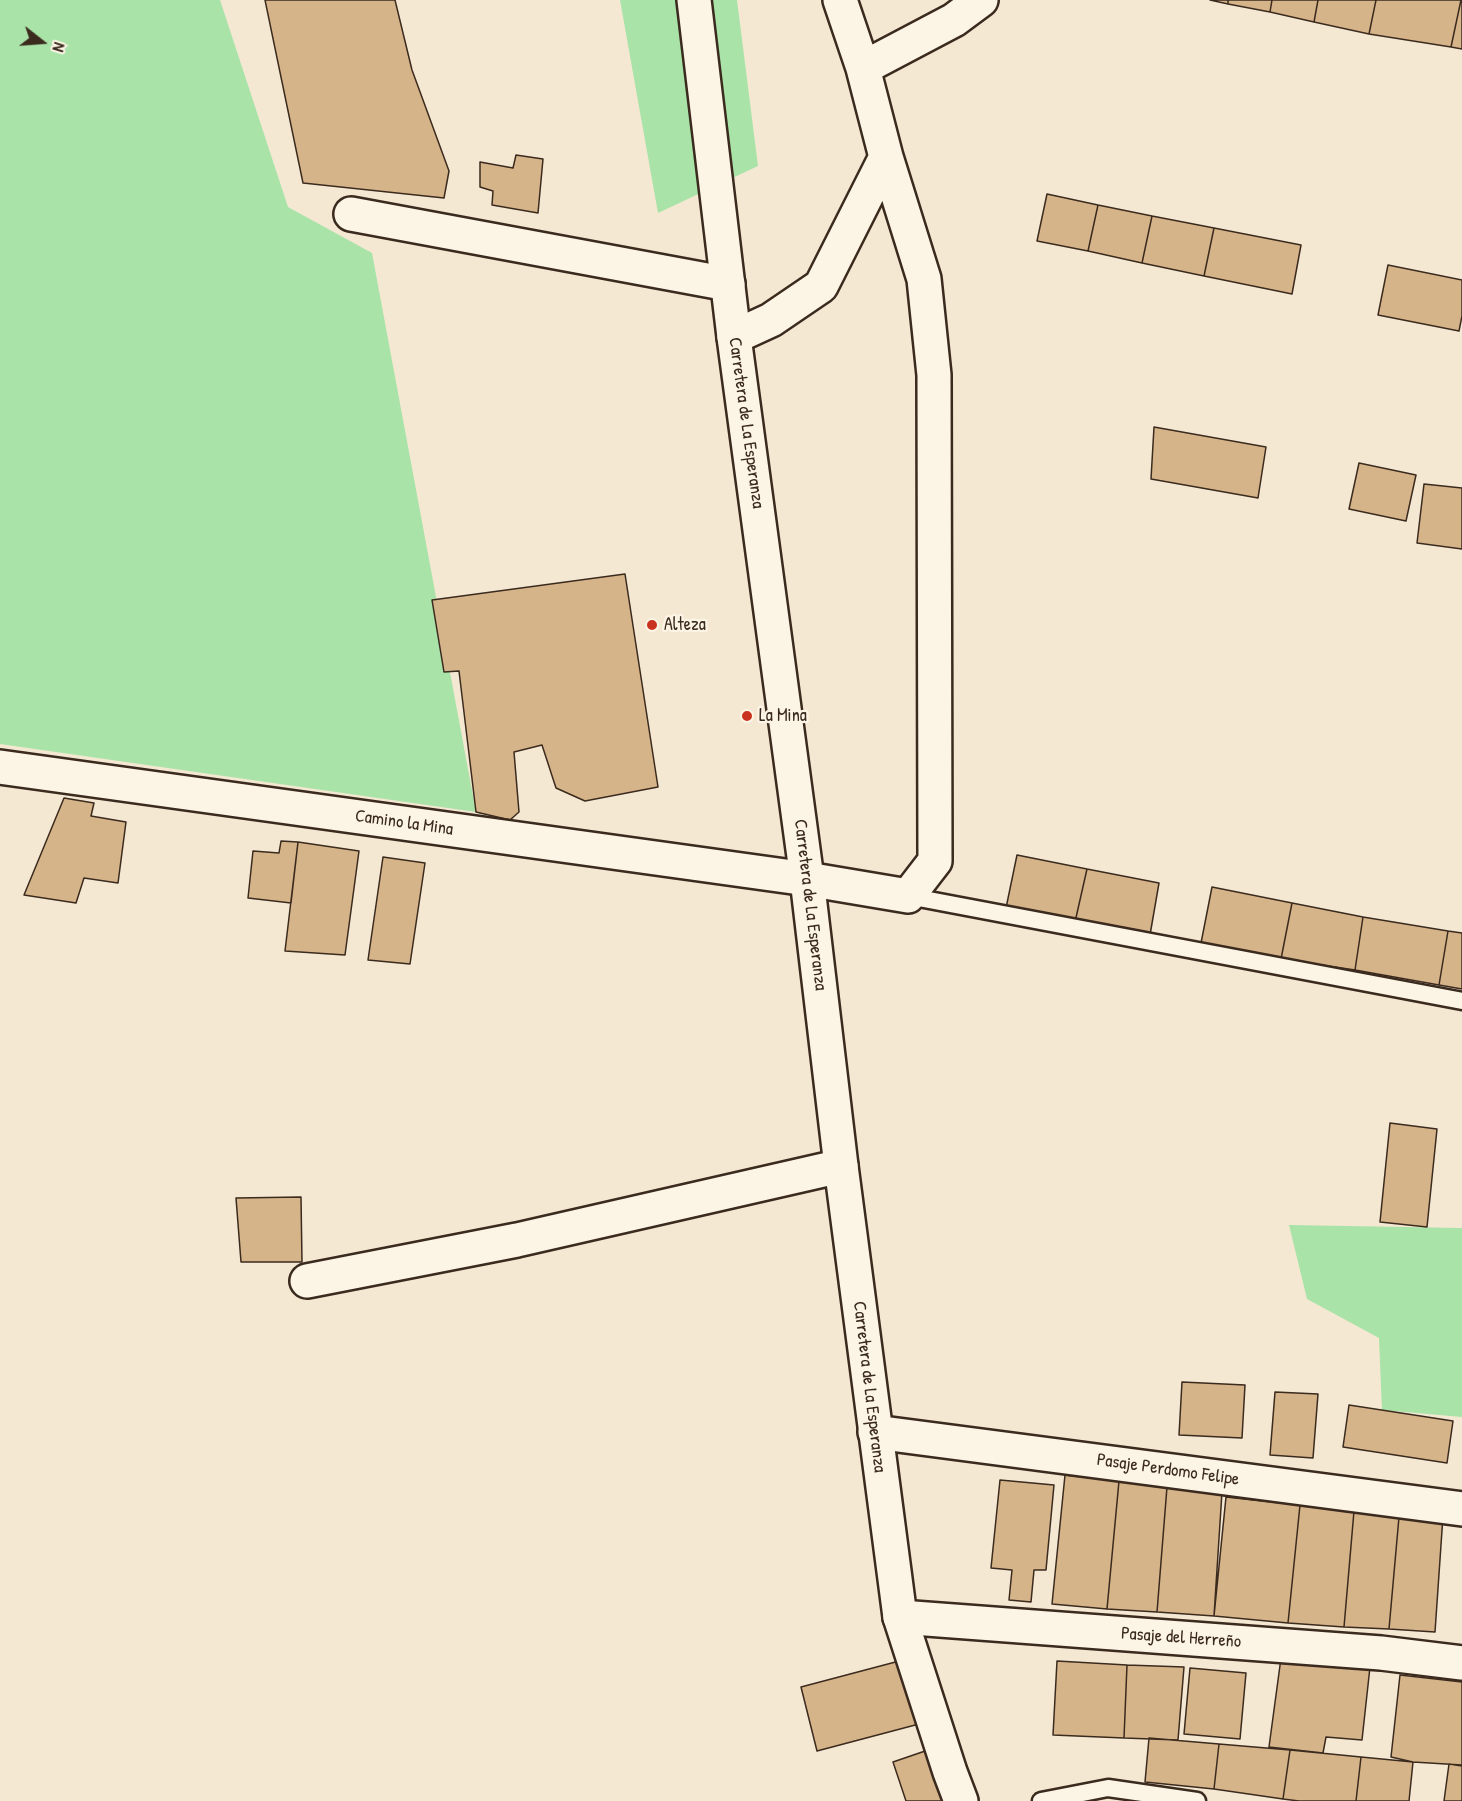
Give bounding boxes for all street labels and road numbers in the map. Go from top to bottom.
street label: Carretera de La Esperanza [723,336,769,510]
street label: Camino la Mina [354,805,454,841]
street label: Carretera de La Esperanza [789,818,831,992]
street label: Carretera de La Esperanza [848,1300,890,1474]
street label: Pasaje Perdomo Felipe [1095,1449,1241,1491]
street label: Pasaje del Herreño [1120,1623,1242,1653]

